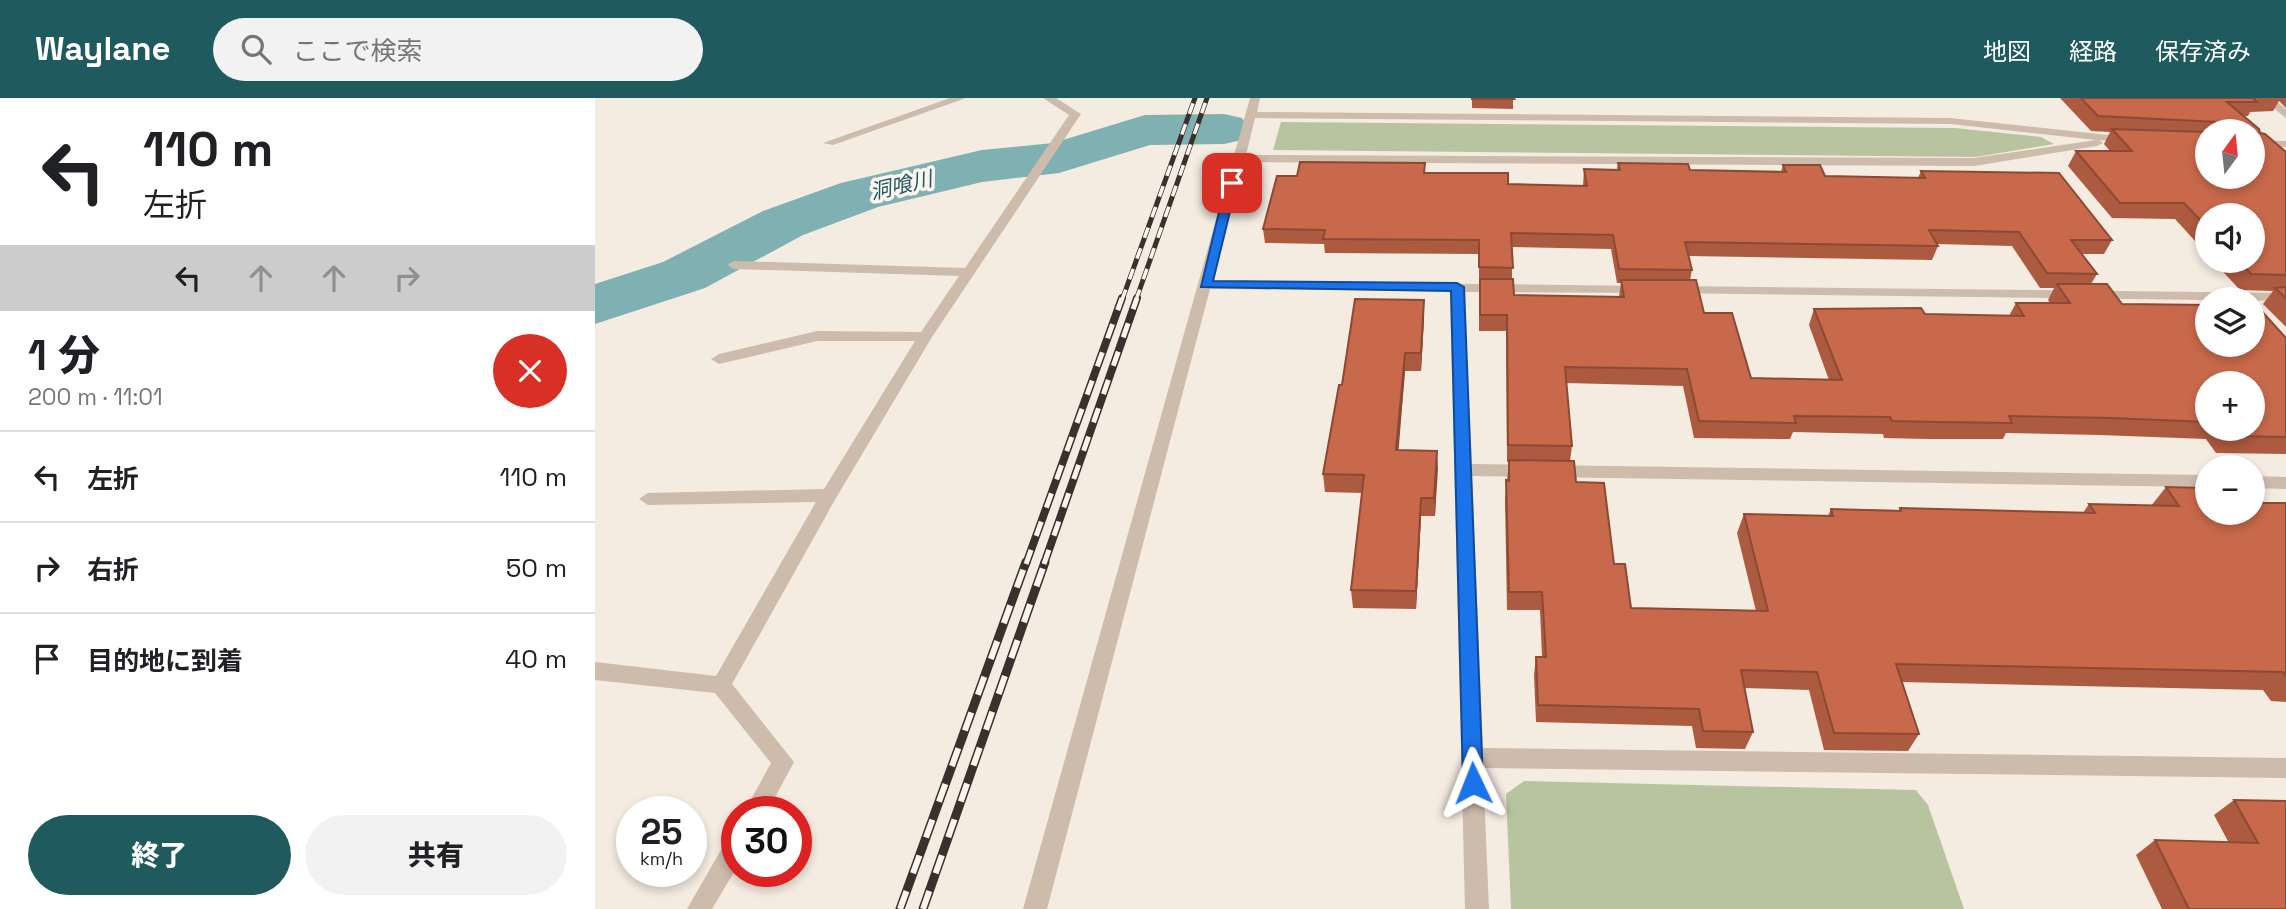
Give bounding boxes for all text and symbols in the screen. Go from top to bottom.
search box [213,18,703,81]
text: Waylane [35,28,171,70]
icon: search [237,30,275,68]
text: ここで検索 [293,34,423,68]
text: 地図 [1983,36,2031,67]
text: 経路 [2069,36,2117,67]
text: 保存済み [2155,36,2251,67]
text: 110 m [143,118,273,180]
north arrow [2195,119,2265,189]
map controls [2195,119,2265,525]
icon: left [28,126,119,217]
pin [1202,153,1262,213]
water label: 洞喰川 [867,164,937,205]
icon: arrive [1213,164,1251,202]
text: 左折 [143,185,207,225]
button: sound [2195,203,2265,273]
icon: left [169,259,207,297]
icon: ahead [242,259,280,297]
icon: ahead [315,259,353,297]
icon: right [388,259,426,297]
button: layers [2195,287,2265,357]
text: 1 分 [28,329,100,382]
button: close [493,334,567,408]
button: + [2195,371,2265,441]
text: 200 m · 11:01 [28,382,163,412]
button: − [2195,455,2265,525]
icon: left [28,458,66,496]
text: 110 m [500,460,567,494]
text: 左折 [87,462,139,496]
icon: right [28,549,66,587]
text: 50 m [506,551,567,585]
text: 右折 [87,553,139,587]
icon: arrive [28,640,66,678]
text: 40 m [505,642,567,676]
text: 目的地に到着 [87,644,243,678]
position arrow [1436,746,1510,820]
speed limit sign: 30 [721,796,812,887]
text: 25 [641,810,682,854]
button: 終了 [28,815,291,895]
button: 共有 [305,815,567,895]
text: km/h [640,847,683,870]

